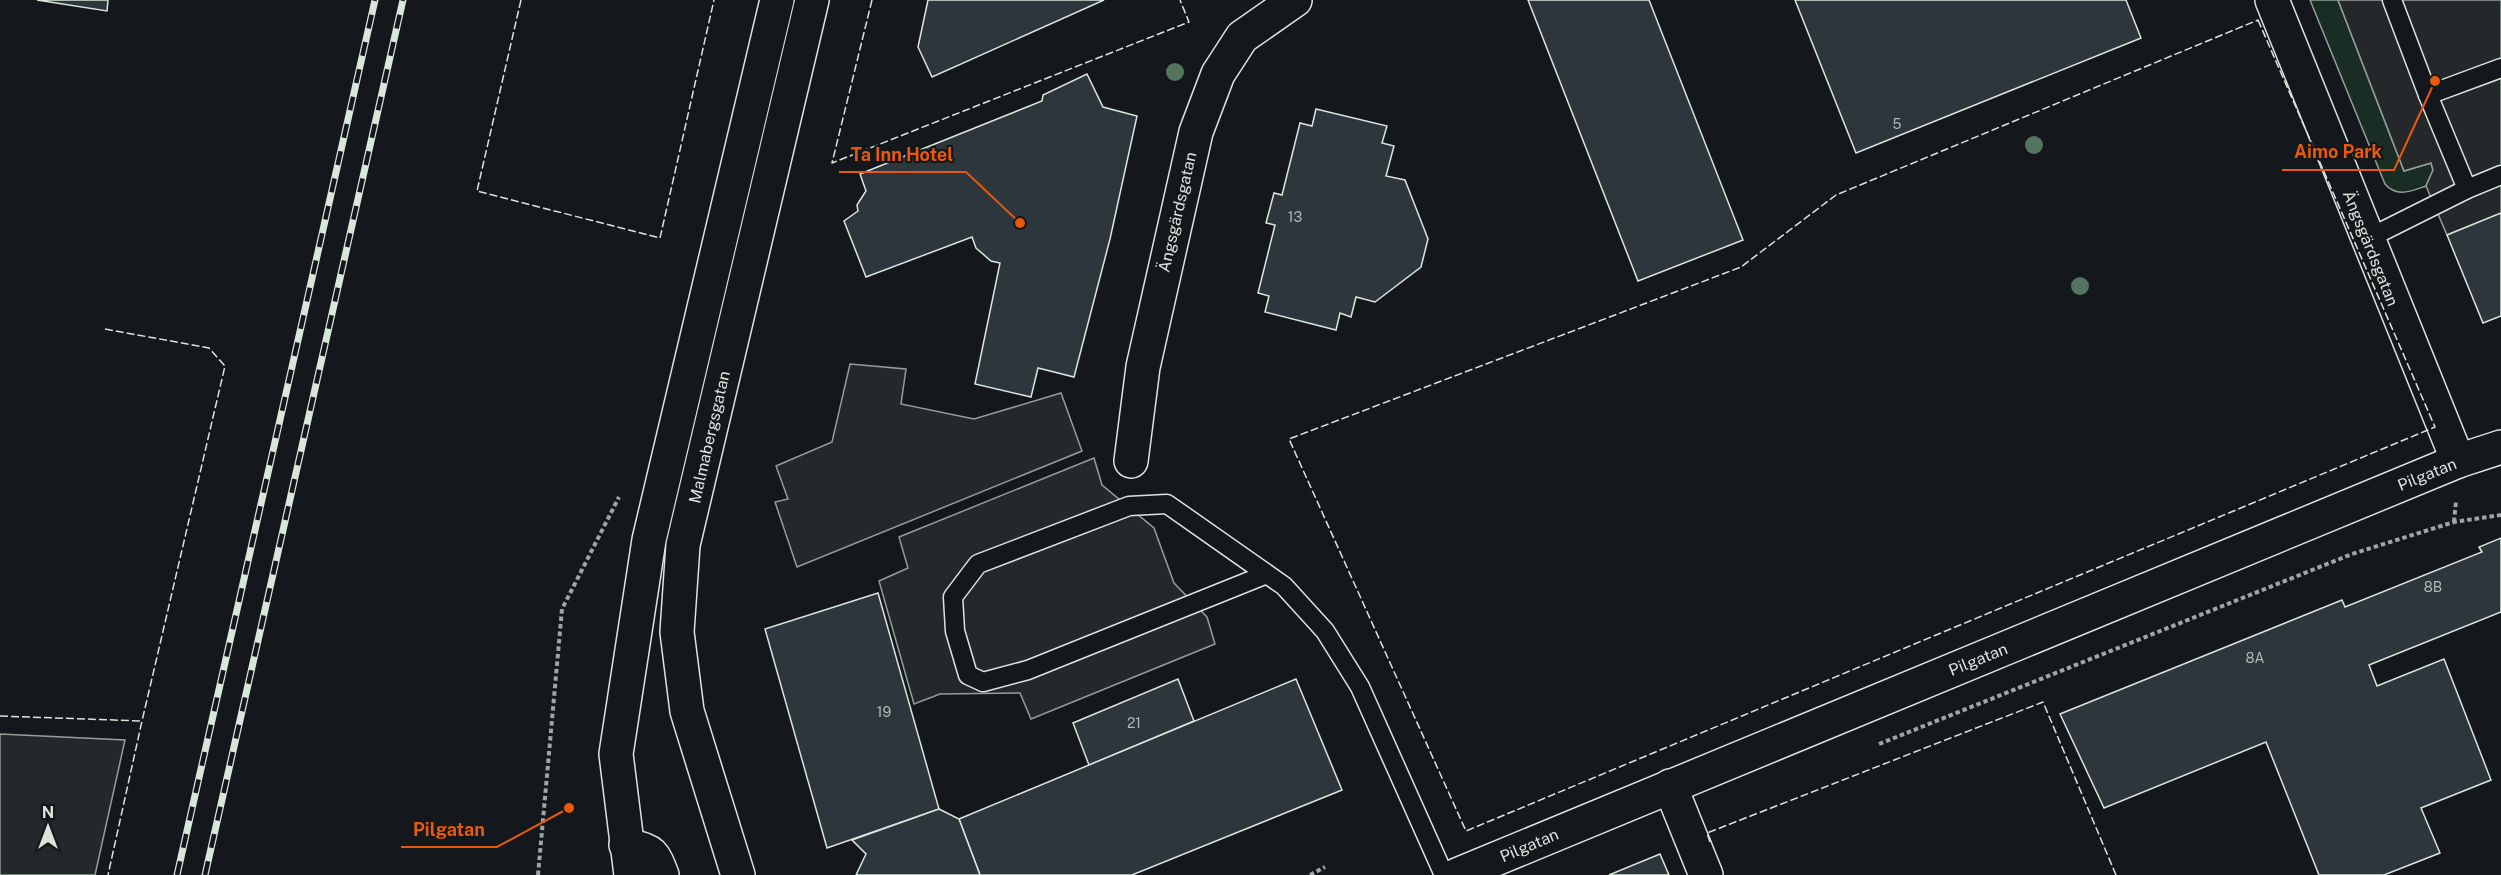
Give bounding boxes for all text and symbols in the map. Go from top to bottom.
house number: 5 [1893,116,1902,132]
callout: Aimo Park [2282,134,2394,170]
callout: Ta Inn Hotel [839,136,966,172]
text: Aimo Park [2294,141,2383,162]
text: Ta Inn Hotel [851,144,953,165]
street label: Ängsgärdsgatan [1153,150,1201,274]
street label: Ängsgärdsgatan [2339,187,2403,309]
house number: 13 [1288,209,1302,225]
street label: Malmabergsgatan [685,369,734,505]
street label: Pilgatan [2395,454,2459,495]
house number: 8B [2424,579,2442,595]
street label: Pilgatan [1946,639,2010,680]
house number: 8A [2245,650,2265,666]
house number: 19 [877,704,891,720]
house number: 21 [1127,715,1141,731]
north arrow [18,797,78,857]
text: N [42,803,54,822]
callout: Pilgatan [401,811,497,847]
text: Pilgatan [413,819,485,840]
street label: Pilgatan [1497,825,1561,866]

